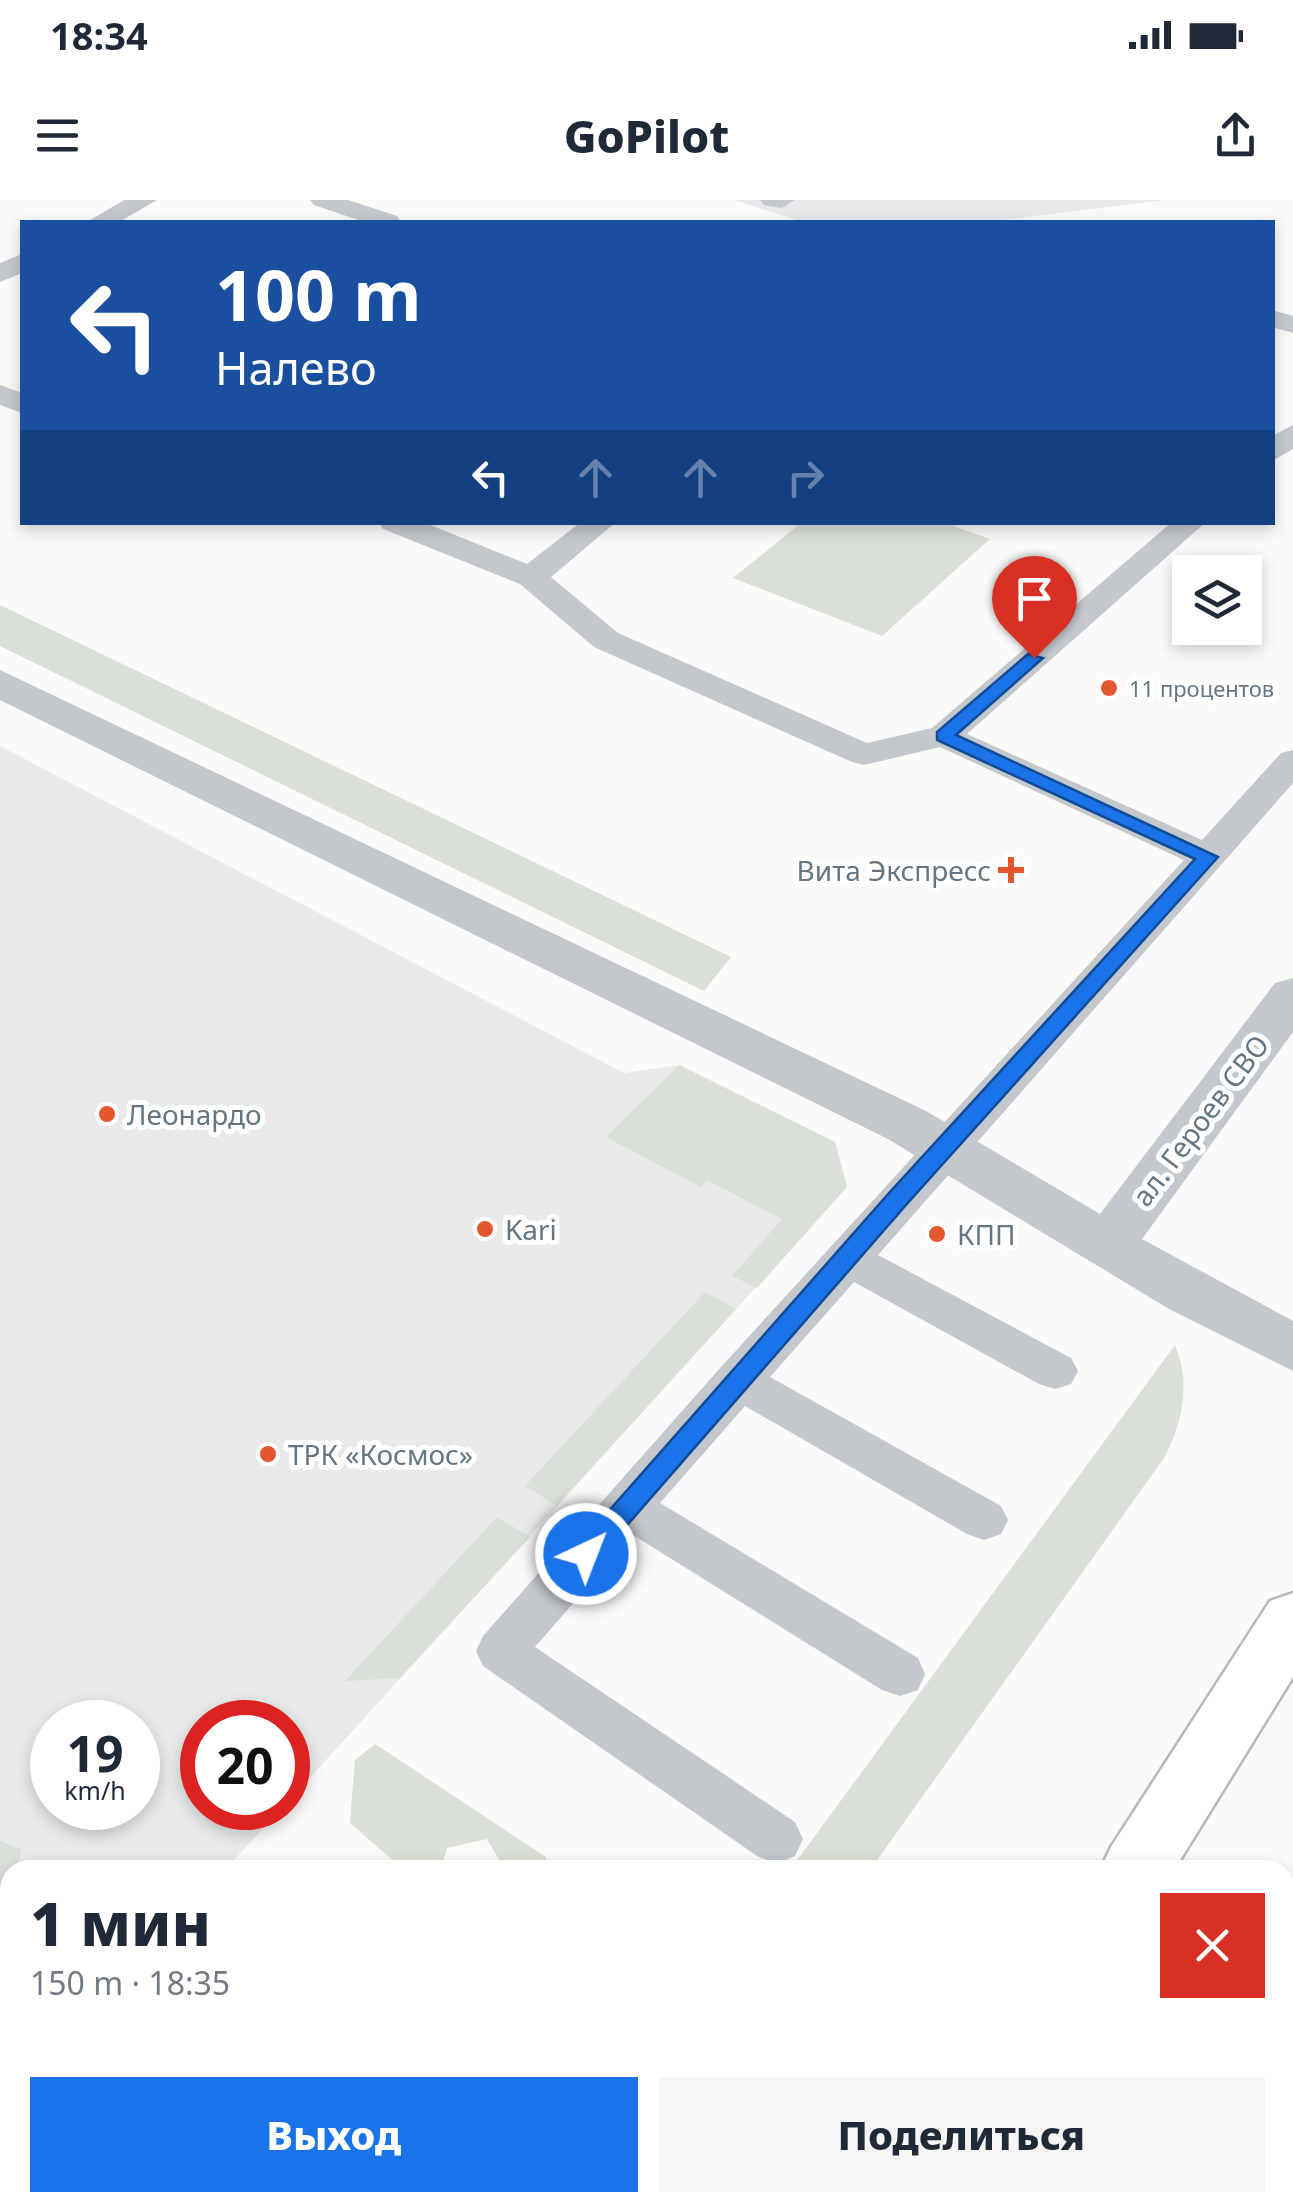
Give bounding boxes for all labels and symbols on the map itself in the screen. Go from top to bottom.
pin [992,556,1077,659]
place label: 11 процентов [1129,673,1274,703]
marker: 11 процентов [1098,677,1120,699]
place label: Вита Экспресс [797,851,991,889]
marker: Вита Экспресс [1000,859,1022,881]
street label: ал. Героев СВО [1123,1027,1277,1213]
place label: Леонардо [127,1095,262,1133]
marker: Леонардо [96,1103,118,1125]
place label: Kari [505,1210,557,1248]
place label: КПП [957,1215,1016,1253]
marker: Kari [474,1218,496,1240]
marker: КПП [926,1223,948,1245]
place label: ТРК «Космос» [288,1435,473,1473]
marker: ТРК «Космос» [257,1443,279,1465]
position arrow [534,1502,638,1606]
speed limit sign: 20 [180,1700,310,1830]

